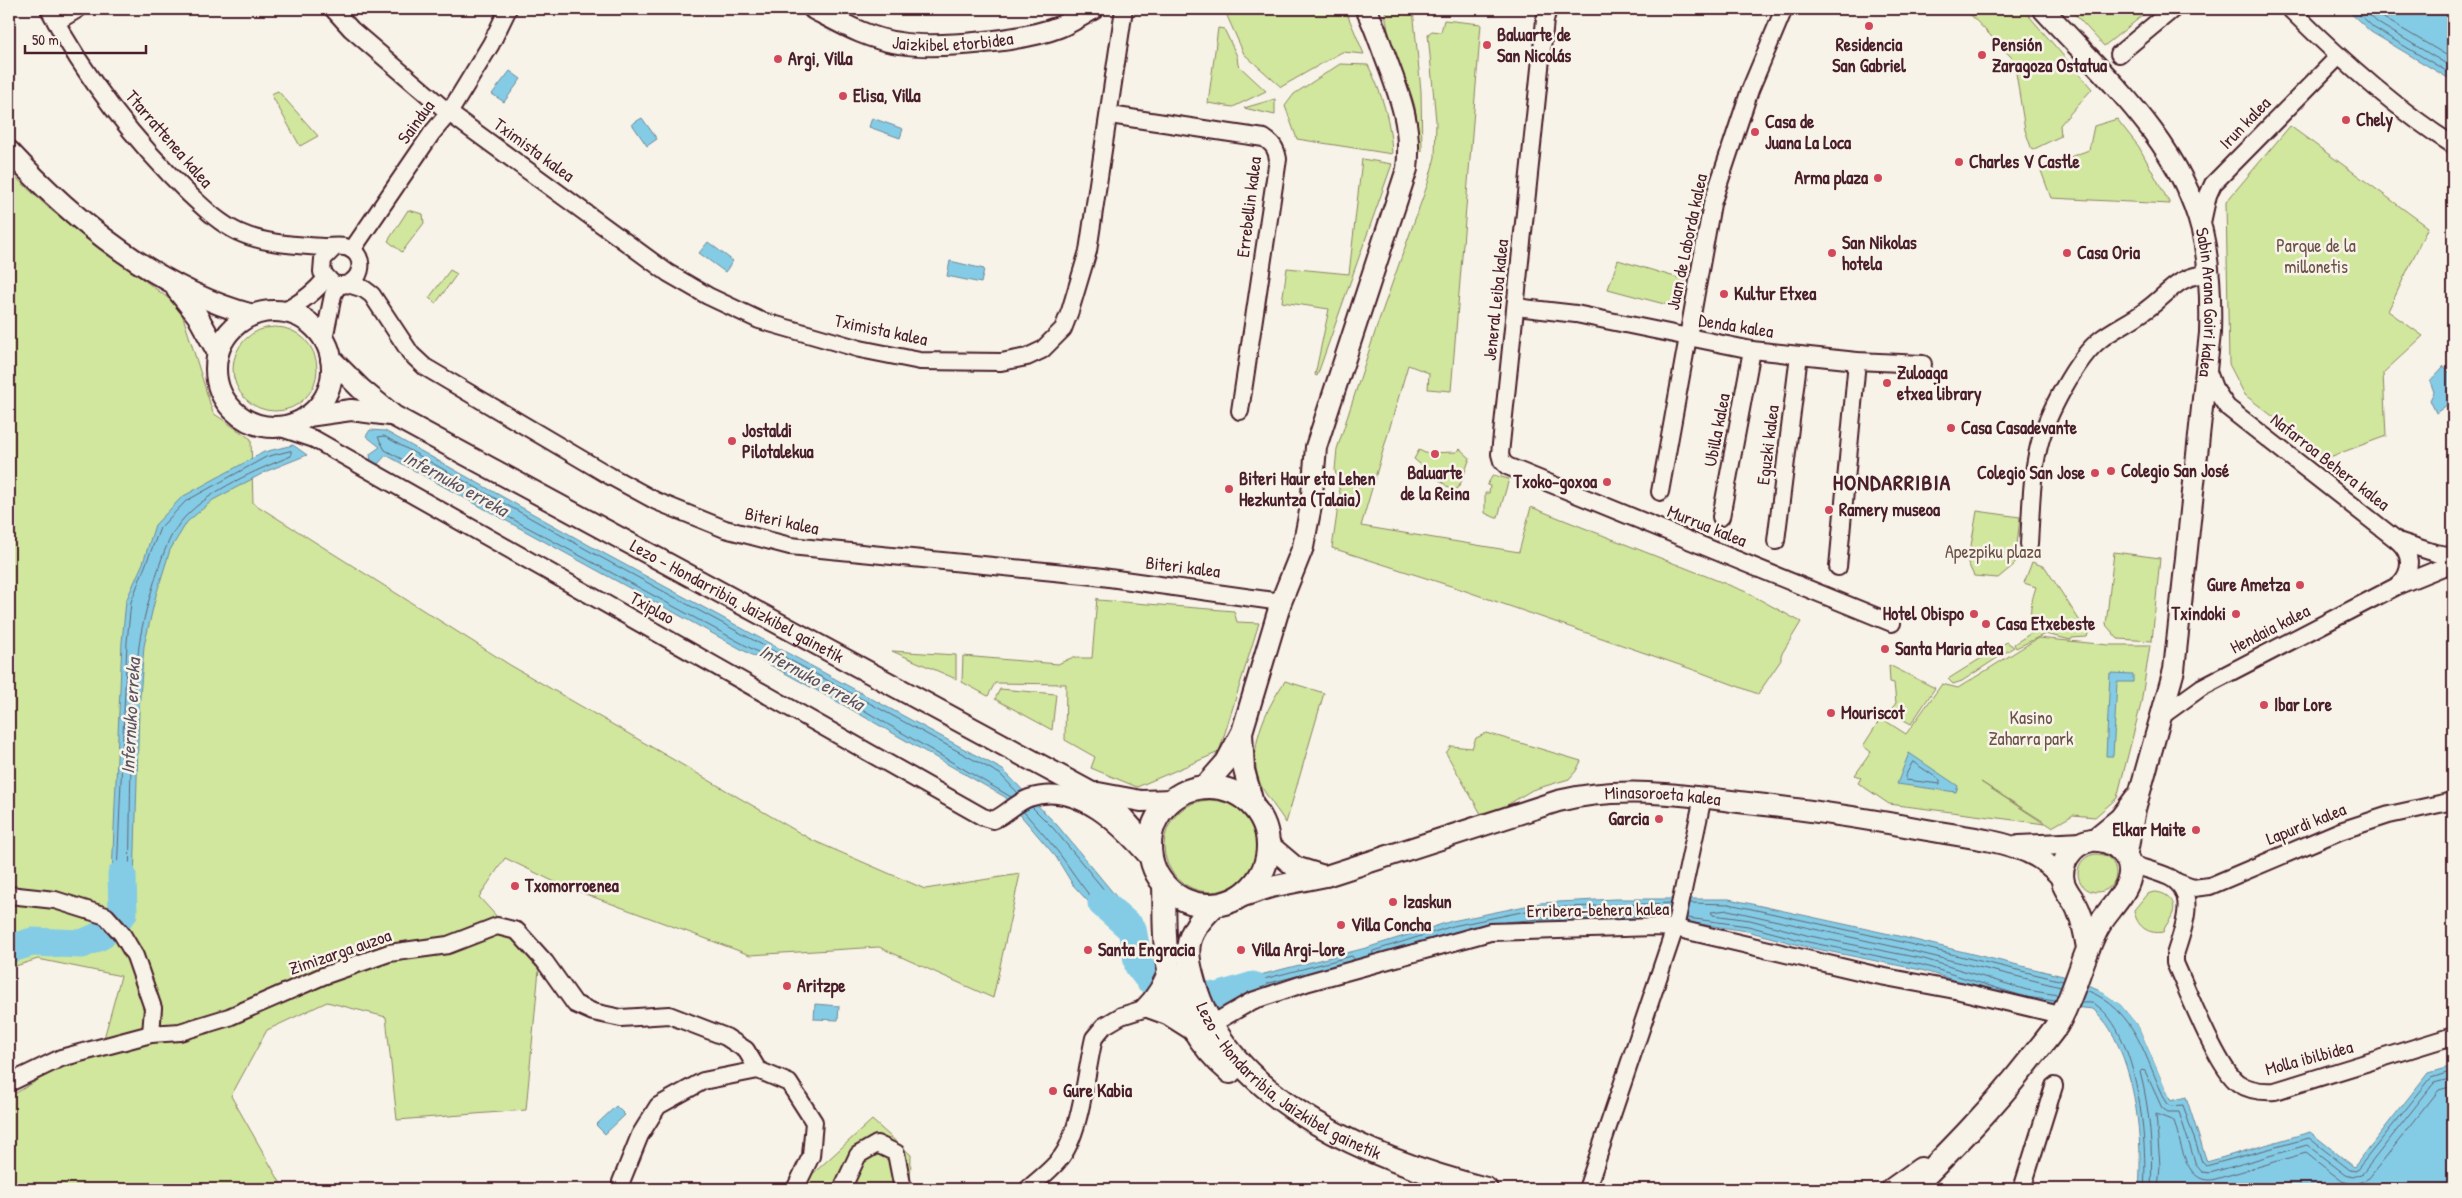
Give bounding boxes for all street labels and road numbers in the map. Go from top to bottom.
street label: Jaizkibel etorbidea [891,25,1015,57]
street label: Ttarrattenea kalea [120,84,219,193]
street label: Irun kalea [2213,91,2276,154]
street label: Saindua [391,95,440,149]
street label: Tximista kalea [489,112,580,188]
street label: Errebellin kalea [1230,155,1267,259]
street label: Juan de Laborda kalea [1660,171,1713,312]
street label: Sabin Arana Goiri kalea [2190,225,2223,378]
street label: Jeneral Leiba kalea [1477,238,1514,362]
street label: Tximista kalea [832,307,930,352]
street label: Denda kalea [1697,307,1775,344]
street label: Ubilla kalea [1697,391,1736,469]
street label: Eguzki kalea [1750,404,1785,486]
street label: Nafarroa Behera kalea [2265,407,2395,516]
street label: Murrua kalea [1664,498,1751,553]
street label: Biteri kalea [743,500,821,541]
street label: Lezo – Hondarribia, Jaizkibel gainetik [626,533,849,669]
street label: Biteri kalea [1144,550,1222,583]
street label: Txiplao [625,585,679,630]
street label: Hendaia kalea [2226,598,2314,659]
street label: Minasoroeta kalea [1604,780,1722,812]
street label: Lapurdi kalea [2262,796,2350,851]
street label: Erribera-behera kalea [1526,896,1670,923]
street label: Zimizarga auzoa [285,922,394,981]
street label: Lezo – Hondarribia, Jaizkibel gainetik [1190,998,1386,1166]
street label: Molla ibilbidea [2262,1034,2356,1081]

